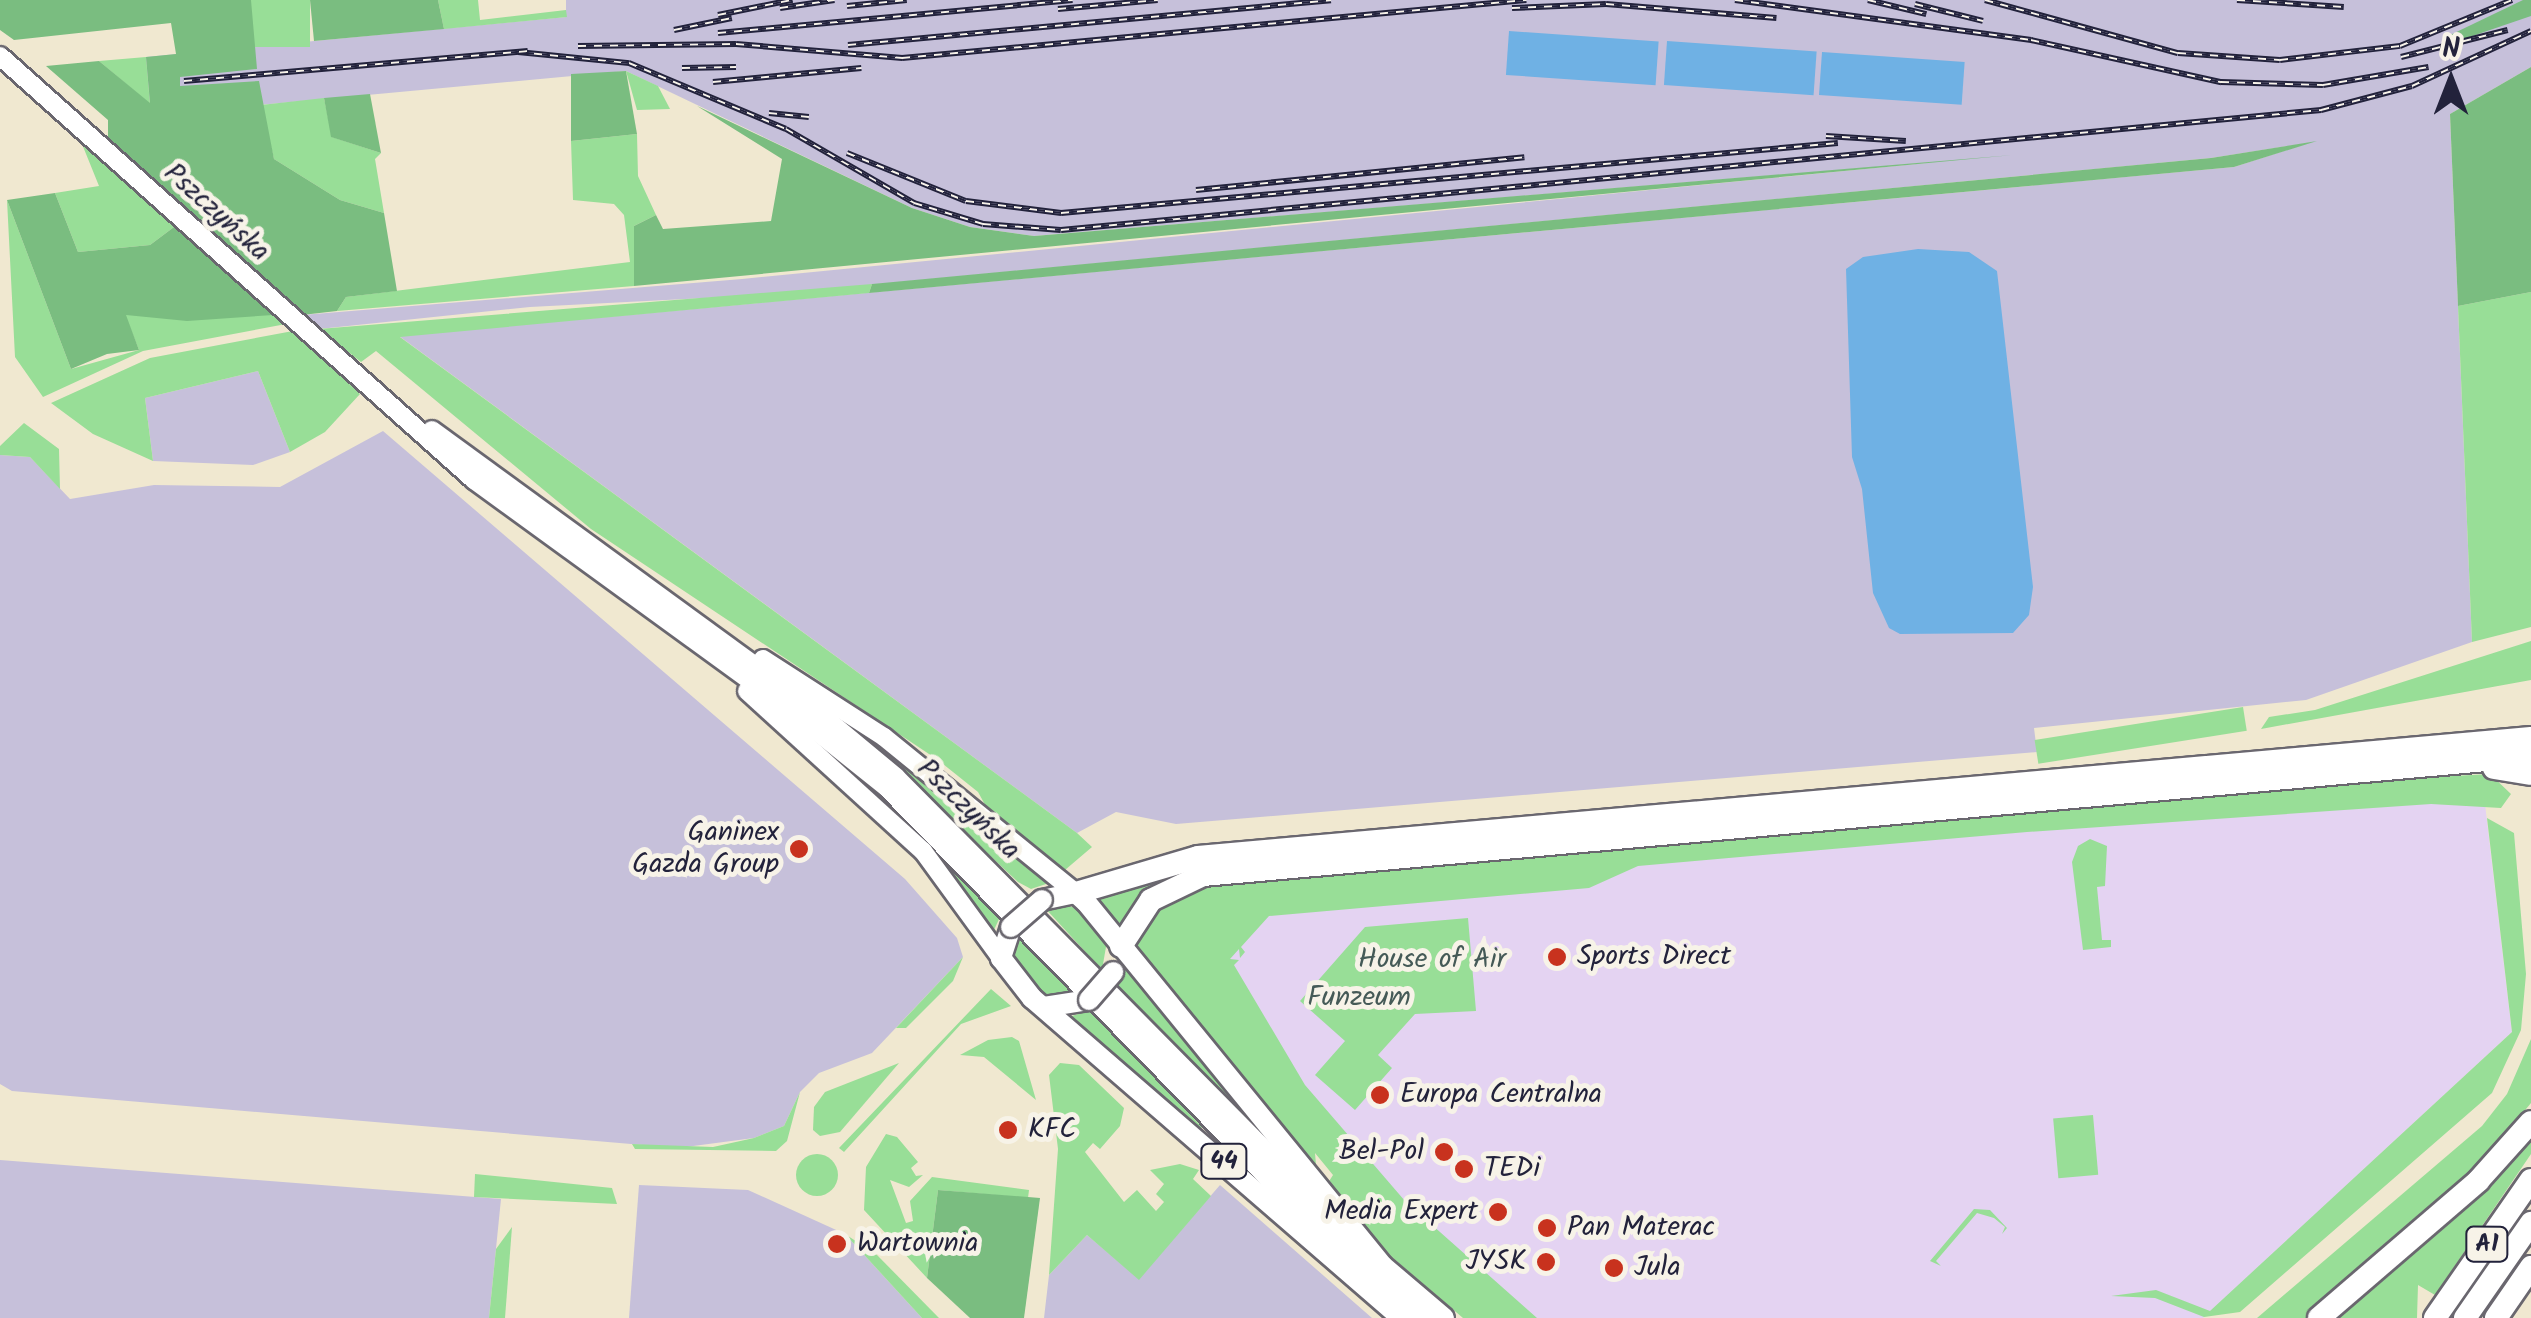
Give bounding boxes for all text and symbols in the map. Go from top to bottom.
text: N [2442,27,2460,72]
north arrow [2401,30,2501,130]
street label: Pszczyńska [156,157,276,269]
street label: Pszczyńska [909,753,1027,867]
place label: Ganinex Gazda Group [632,816,779,882]
marker: Ganinex Gazda Group [788,838,810,860]
place label: Sports Direct [1577,940,1731,974]
park label: House of Air [1358,943,1506,977]
marker: Sports Direct [1546,946,1568,968]
park label: Funzeum [1307,981,1411,1015]
place label: Europa Centralna [1400,1078,1602,1112]
marker: Europa Centralna [1369,1084,1391,1106]
place label: KFC [1028,1113,1076,1147]
marker: KFC [997,1119,1019,1141]
place label: Bel-Pol [1339,1135,1424,1169]
road number: 44 [1199,1141,1249,1181]
marker: Bel-Pol [1433,1141,1455,1163]
place label: TEDi [1484,1152,1540,1186]
marker: TEDi [1453,1158,1475,1180]
place label: Media Expert [1324,1195,1478,1229]
marker: Media Expert [1487,1201,1509,1223]
place label: Pan Materac [1567,1211,1715,1245]
marker: Pan Materac [1536,1217,1558,1239]
road number: A1 [2464,1224,2510,1264]
place label: Wartownia [857,1227,978,1261]
marker: Wartownia [826,1233,848,1255]
place label: JYSK [1465,1245,1526,1279]
marker: JYSK [1535,1251,1557,1273]
place label: Jula [1634,1251,1681,1285]
marker: Jula [1603,1257,1625,1279]

